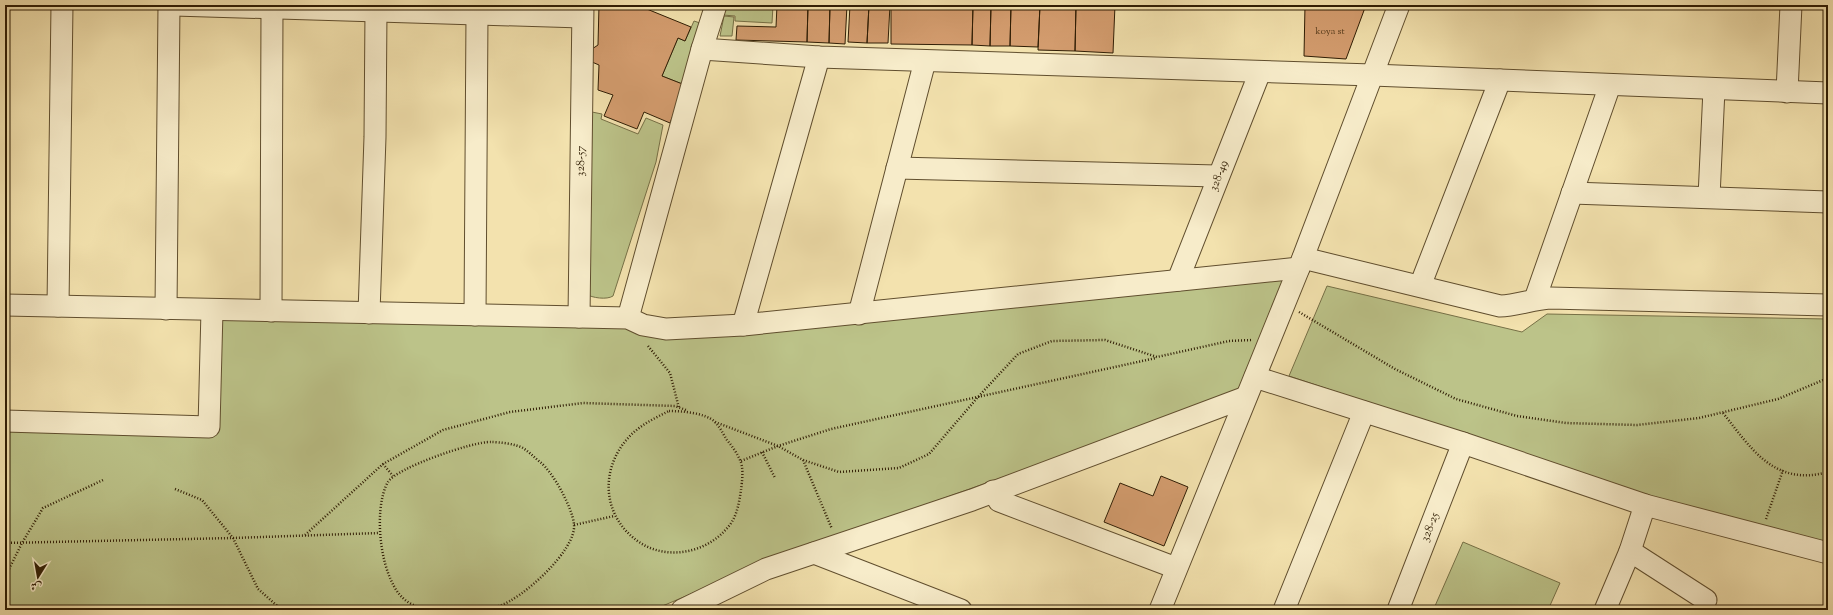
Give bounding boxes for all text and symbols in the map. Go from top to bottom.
house number: koya st [1315,24,1345,39]
street label: 328-57 [572,146,590,176]
street label: 328-49 [1205,158,1233,194]
street label: 328-25 [1416,510,1444,544]
north arrow [18,557,58,597]
text: ش [29,577,43,595]

